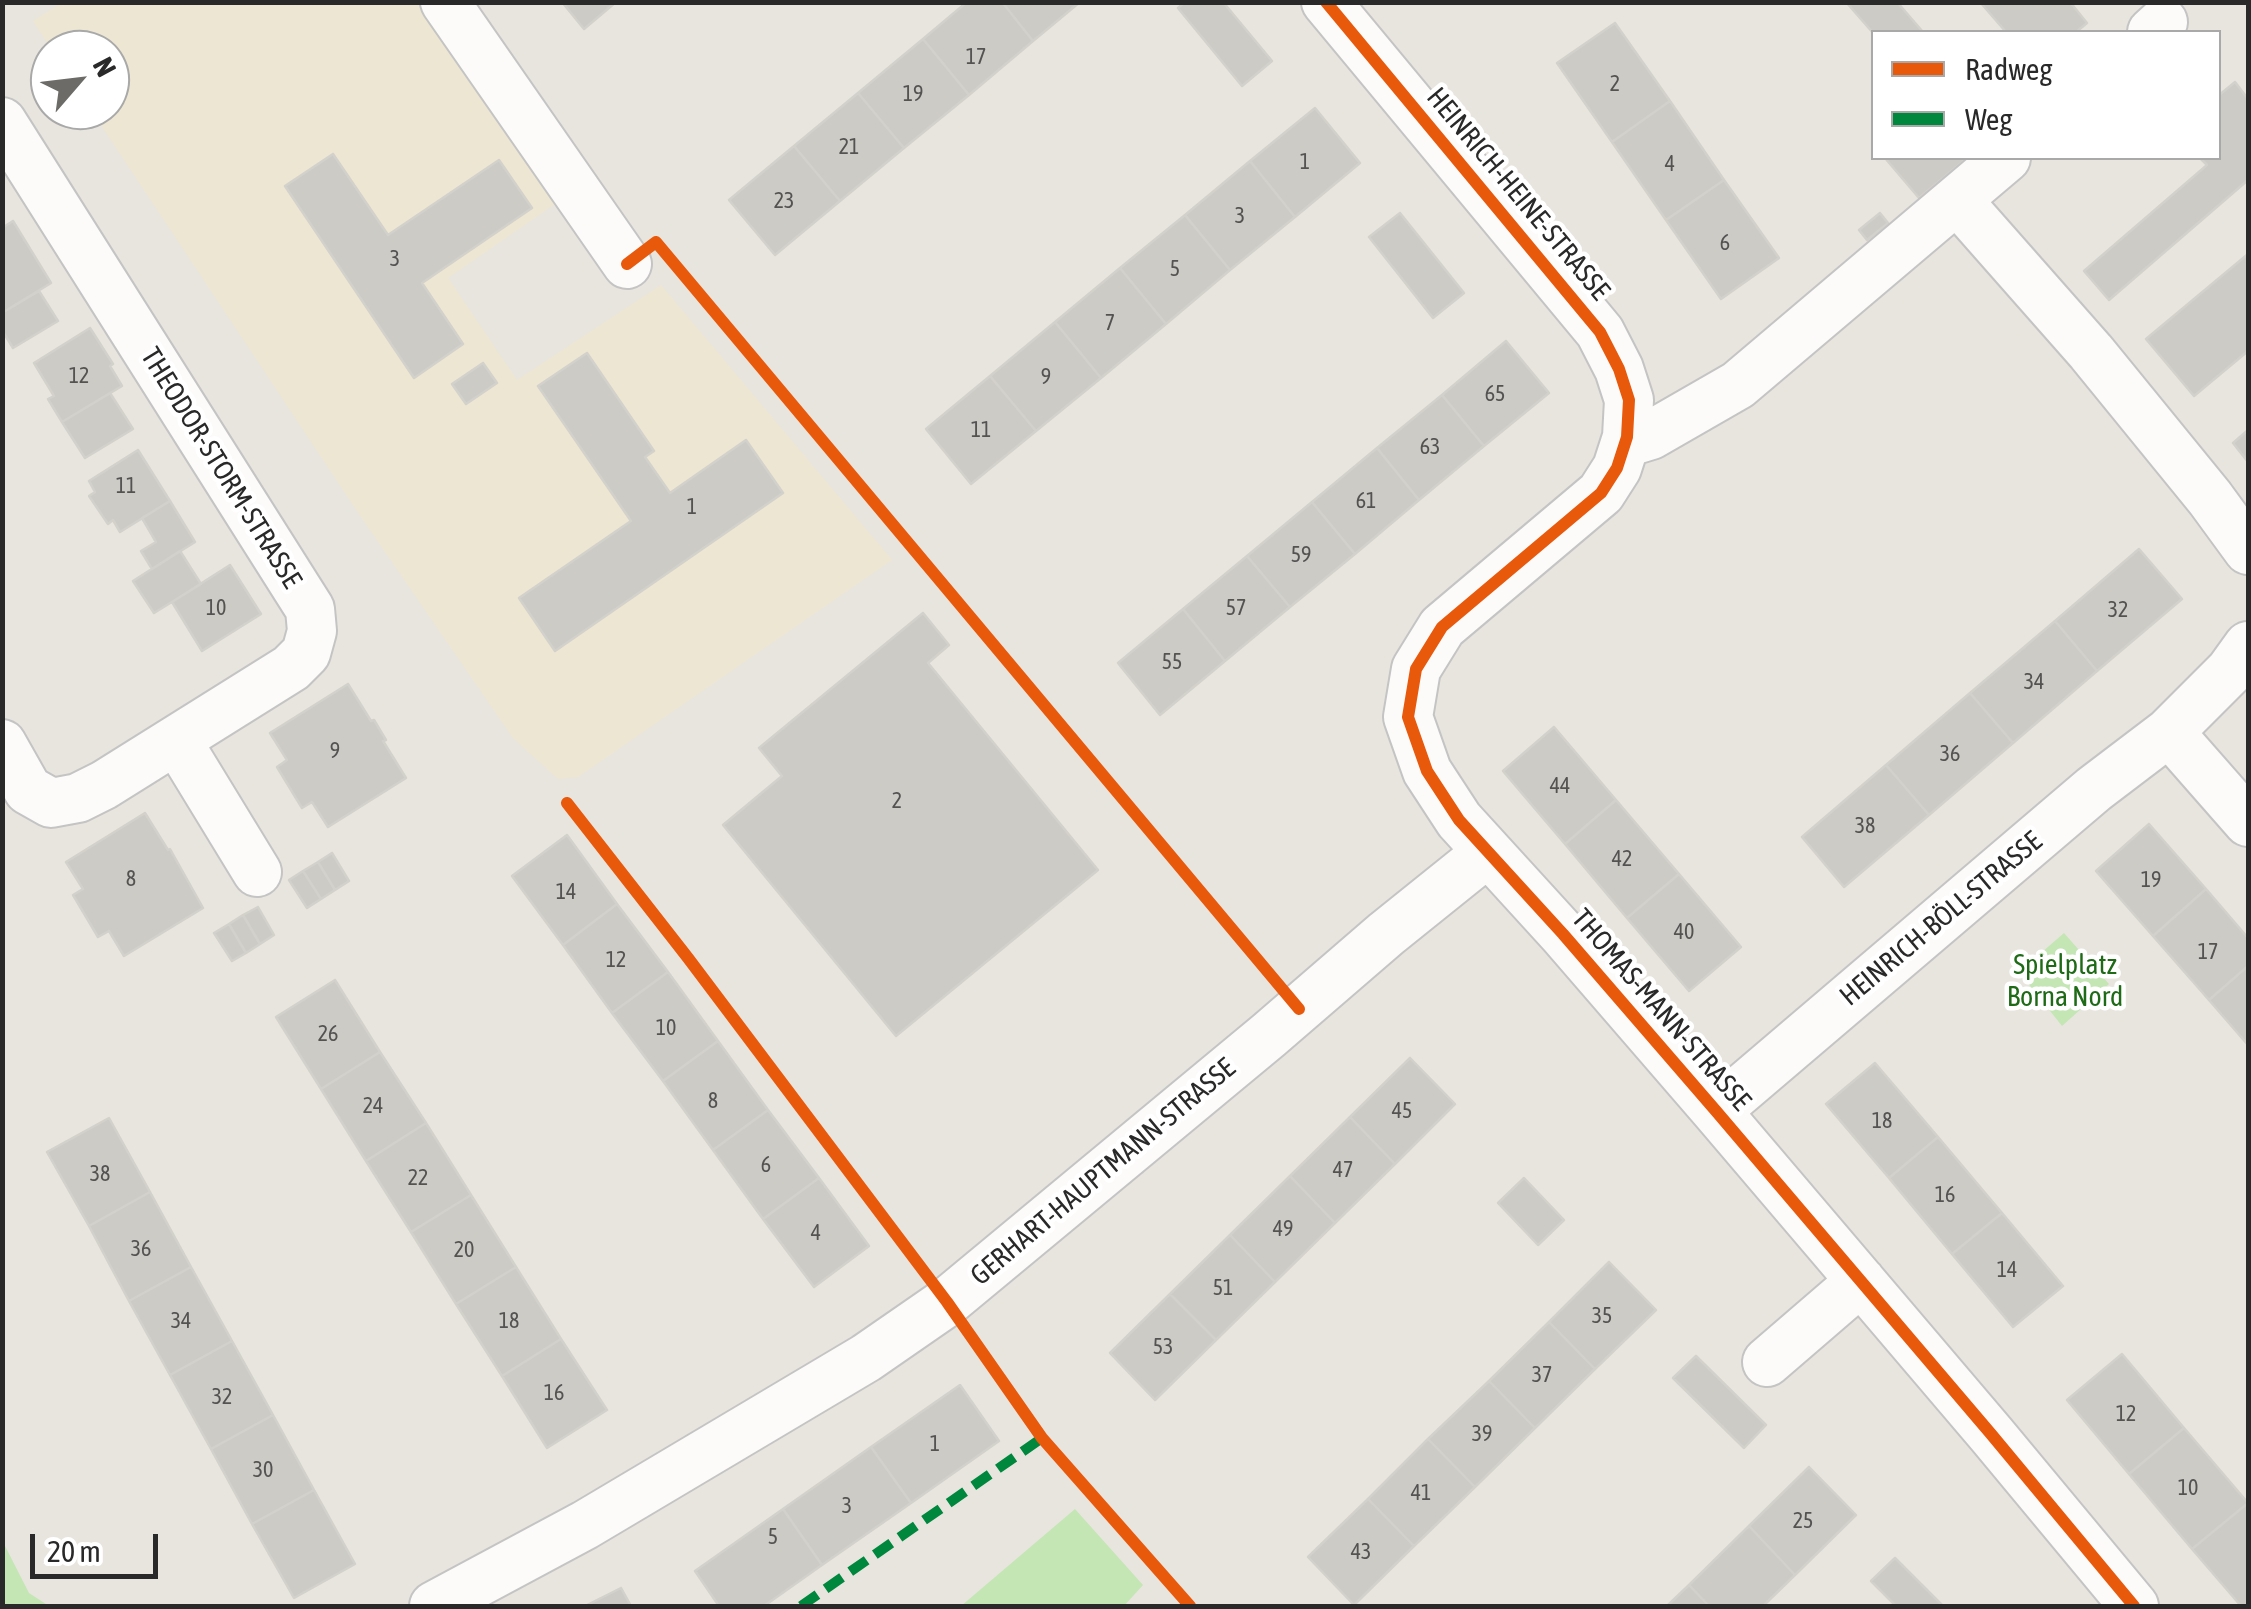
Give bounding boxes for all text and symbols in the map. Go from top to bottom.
north arrow [30,30,130,130]
legend [1871,30,2221,160]
house number: 17 [966,44,986,70]
text: N [87,52,123,82]
text: Radweg [1965,52,2052,86]
house number: 2 [1610,71,1620,97]
house number: 19 [903,81,923,107]
street label: HEINRICH-HEINE-STRASSE [1419,81,1617,307]
text: Weg [1965,102,2012,136]
house number: 21 [839,134,859,160]
house number: 1 [1300,149,1310,175]
house number: 4 [1665,151,1675,177]
house number: 23 [774,188,794,214]
house number: 3 [1235,203,1245,229]
house number: 6 [1720,230,1730,256]
house number: 3 [390,246,400,272]
house number: 5 [1170,256,1180,282]
house number: 7 [1105,310,1115,336]
street label: THEODOR-STORM-STRASSE [133,342,309,594]
house number: 12 [69,363,89,389]
house number: 9 [1041,364,1051,390]
house number: 65 [1485,381,1505,407]
house number: 11 [971,417,991,443]
house number: 63 [1420,434,1440,460]
house number: 11 [116,473,136,499]
house number: 61 [1356,488,1376,514]
house number: 1 [687,494,697,520]
house number: 59 [1291,542,1311,568]
house number: 10 [206,595,226,621]
house number: 57 [1226,595,1246,621]
house number: 32 [2108,597,2128,623]
house number: 55 [1162,649,1182,675]
house number: 34 [2024,669,2044,695]
house number: 9 [330,738,340,764]
house number: 36 [1940,741,1960,767]
house number: 44 [1550,773,1570,799]
house number: 2 [892,788,902,814]
house number: 38 [1855,813,1875,839]
street label: HEINRICH-BÖLL-STRASSE [1833,825,2049,1013]
house number: 42 [1612,846,1632,872]
house number: 8 [126,866,136,892]
house number: 19 [2141,867,2161,893]
house number: 14 [556,879,576,905]
street label: THOMAS-MANN-STRASSE [1564,902,1758,1118]
house number: 40 [1674,919,1694,945]
house number: 17 [2198,939,2218,965]
house number: 12 [606,947,626,973]
park label: Spielplatz Borna Nord [2007,948,2123,1014]
house number: 10 [656,1015,676,1041]
house number: 26 [318,1021,338,1047]
street label: GERHART-HAUPTMANN-STRASSE [964,1051,1242,1293]
house number: 8 [708,1088,718,1114]
house number: 24 [363,1093,383,1119]
house number: 45 [1392,1098,1412,1124]
house number: 18 [1872,1108,1892,1134]
house number: 6 [761,1152,771,1178]
house number: 47 [1333,1157,1353,1183]
house number: 38 [90,1161,110,1187]
house number: 22 [408,1165,428,1191]
house number: 16 [1935,1182,1955,1208]
house number: 49 [1273,1216,1293,1242]
house number: 4 [811,1220,821,1246]
house number: 36 [131,1236,151,1262]
house number: 20 [454,1237,474,1263]
house number: 14 [1997,1257,2017,1283]
house number: 51 [1213,1275,1233,1301]
house number: 35 [1592,1303,1612,1329]
house number: 34 [171,1308,191,1334]
house number: 18 [499,1308,519,1334]
house number: 53 [1153,1334,1173,1360]
house number: 37 [1532,1362,1552,1388]
house number: 16 [544,1380,564,1406]
house number: 32 [212,1384,232,1410]
house number: 12 [2116,1401,2136,1427]
house number: 39 [1472,1421,1492,1447]
house number: 1 [930,1431,940,1457]
house number: 30 [253,1457,273,1483]
house number: 10 [2178,1475,2198,1501]
house number: 41 [1411,1480,1431,1506]
house number: 3 [842,1493,852,1519]
house number: 25 [1793,1508,1813,1534]
scale bar [35,1514,162,1576]
house number: 5 [768,1524,778,1550]
text: 20 m [47,1534,101,1568]
house number: 43 [1351,1539,1371,1565]

